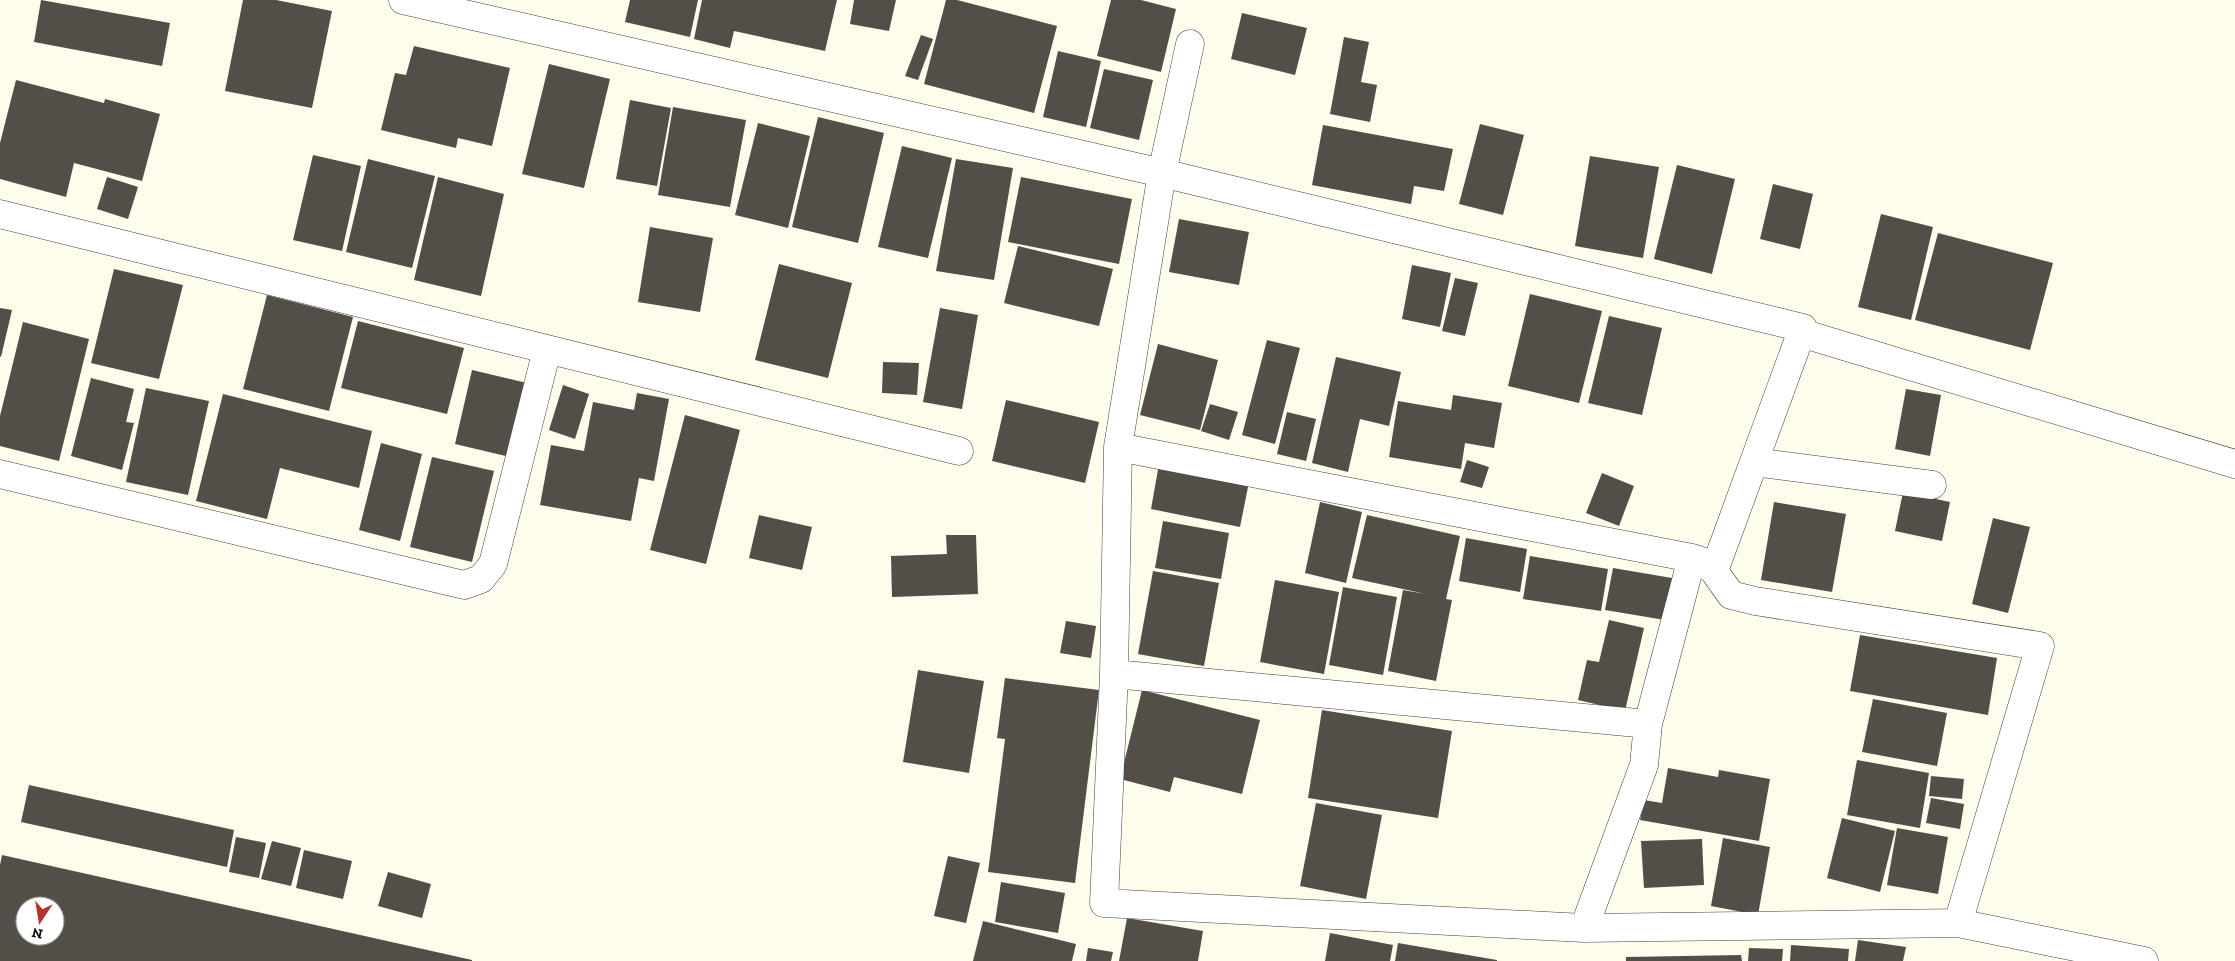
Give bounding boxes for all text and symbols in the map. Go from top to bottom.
north arrow [15,896,65,946]
text: N [30,924,44,943]

